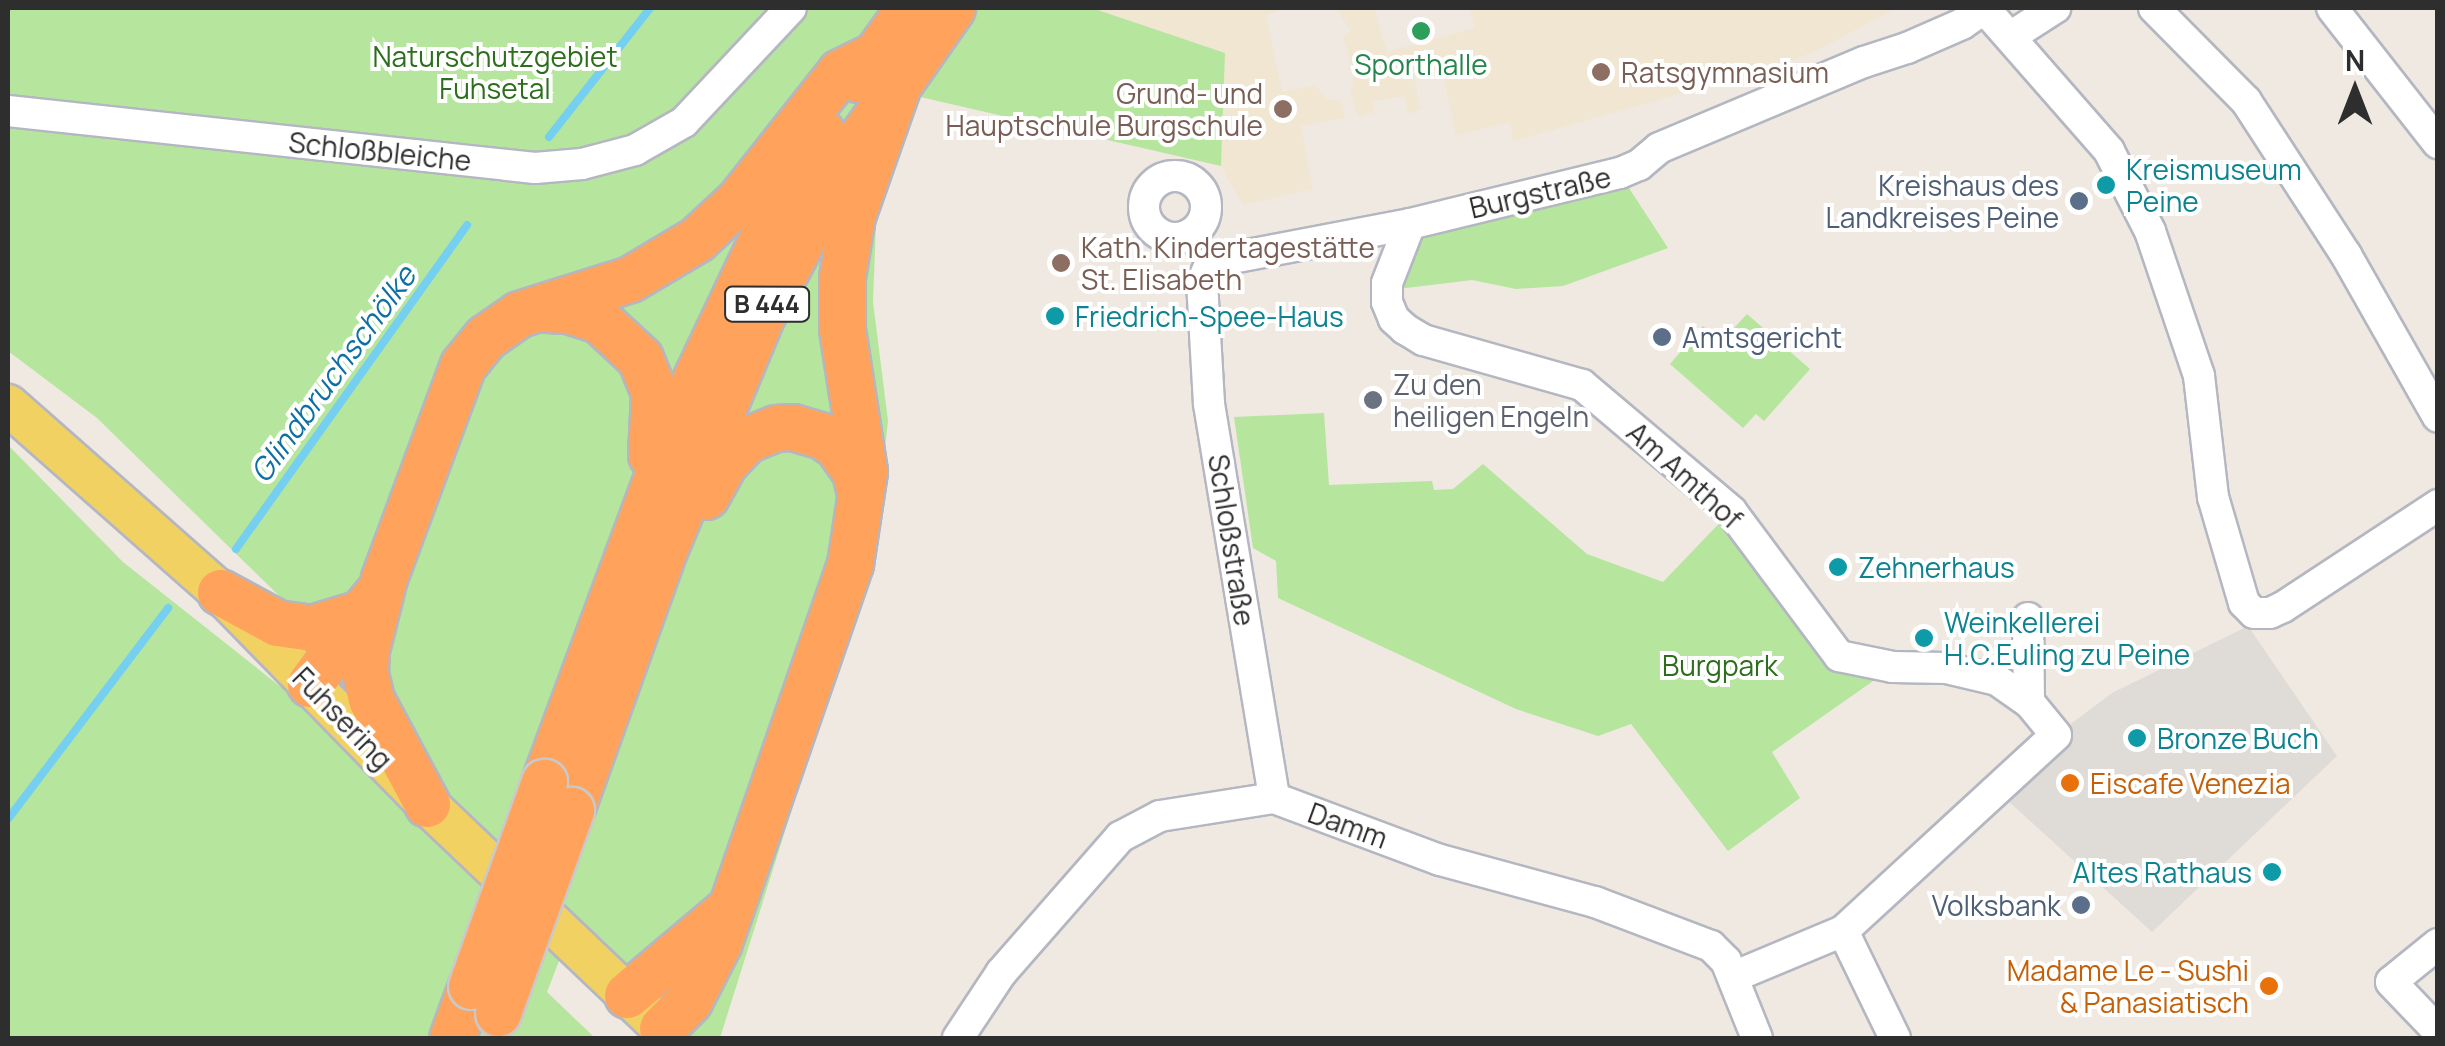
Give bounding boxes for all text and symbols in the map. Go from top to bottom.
marker: Sporthalle [1410,20,1432,42]
park label: Naturschutzgebiet Fuhsetal [372,39,618,105]
north arrow [2305,40,2405,140]
text: N [2345,41,2365,79]
place label: Sporthalle [1354,47,1488,81]
place label: Ratsgymnasium [1621,55,1829,89]
marker: Ratsgymnasium [1590,61,1612,83]
place label: Grund- und Hauptschule Burgschule [946,76,1263,142]
marker: Grund- und Hauptschule Burgschule [1272,98,1294,120]
street label: Schloßbleiche [287,125,473,177]
place label: Kreismuseum Peine [2126,152,2302,218]
street label: Burgstraße [1466,159,1614,225]
place label: Kreishaus des Landkreises Peine [1825,168,2059,234]
marker: Kreismuseum Peine [2095,174,2117,196]
marker: Kreishaus des Landkreises Peine [2068,190,2090,212]
place label: Kath. Kindertagestätte St. Elisabeth [1081,230,1375,296]
marker: Kath. Kindertagestätte St. Elisabeth [1050,252,1072,274]
water label: Glindbruchschölke [242,259,424,489]
road number: B 444 [722,284,812,324]
place label: Friedrich-Spee-Haus [1075,299,1344,333]
marker: Friedrich-Spee-Haus [1044,305,1066,327]
place label: Amtsgericht [1682,320,1842,354]
marker: Amtsgericht [1651,326,1673,348]
place label: Zu den heiligen Engeln [1393,367,1589,433]
marker: Zu den heiligen Engeln [1362,389,1384,411]
street label: Am Amthof [1621,415,1749,535]
street label: Schloßstraße [1202,452,1262,628]
place label: Zehnerhaus [1858,550,2015,584]
marker: Zehnerhaus [1827,556,1849,578]
place label: Weinkellerei H.C.Euling zu Peine [1944,605,2190,671]
marker: Weinkellerei H.C.Euling zu Peine [1913,627,1935,649]
park label: Burgpark [1662,648,1778,682]
street label: Fuhsering [286,660,400,776]
place label: Bronze Buch [2157,721,2319,755]
marker: Bronze Buch [2126,727,2148,749]
place label: Eiscafe Venezia [2090,766,2290,800]
marker: Eiscafe Venezia [2059,772,2081,794]
street label: Damm [1304,795,1392,855]
place label: Altes Rathaus [2072,855,2252,889]
marker: Altes Rathaus [2261,861,2283,883]
place label: Volksbank [1932,888,2061,922]
marker: Volksbank [2070,894,2092,916]
place label: Madame Le - Sushi & Panasiatisch [2007,953,2249,1019]
marker: Madame Le - Sushi & Panasiatisch [2258,975,2280,997]

